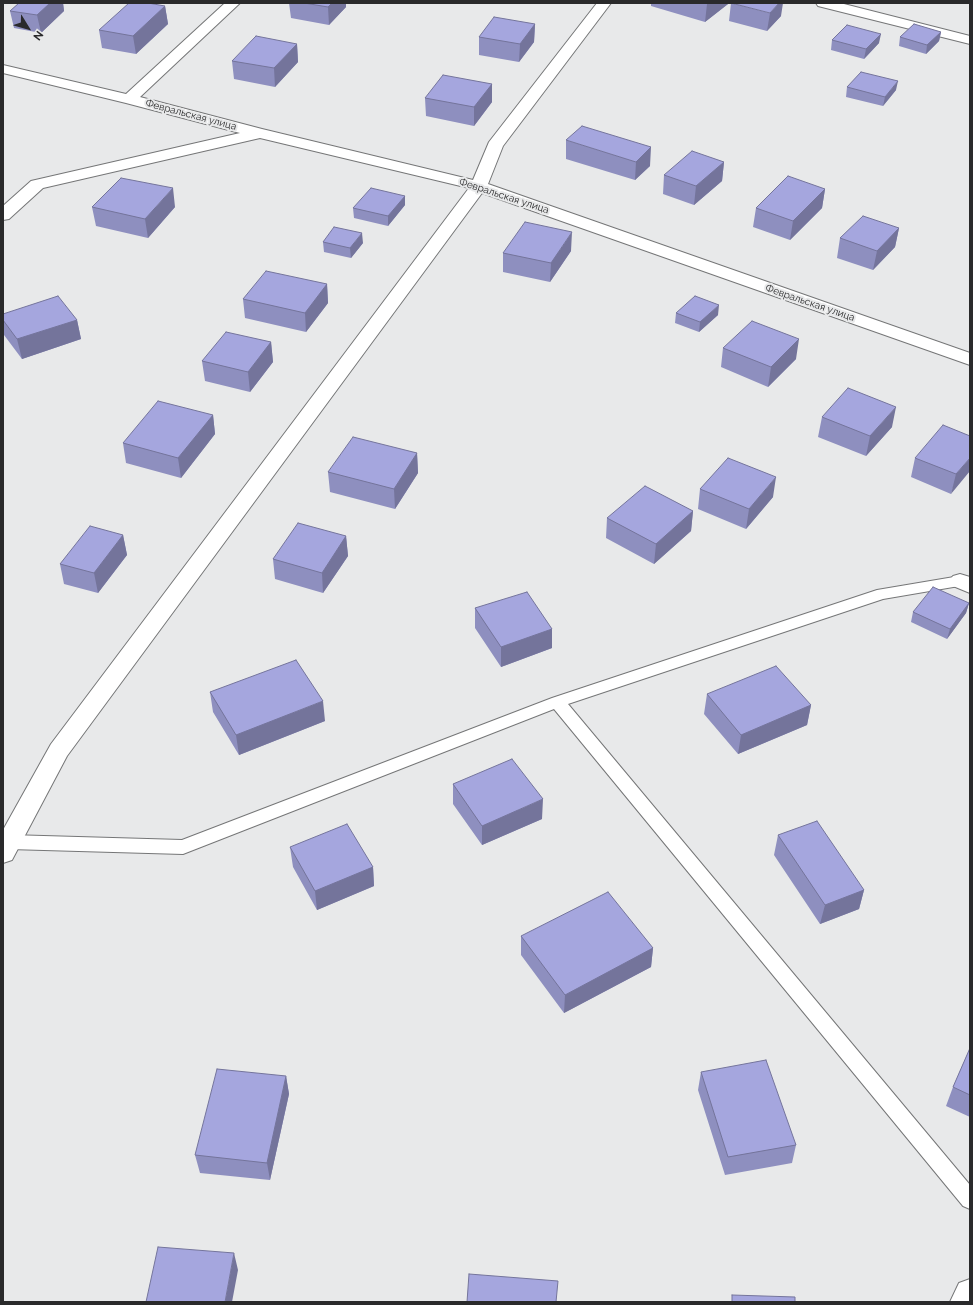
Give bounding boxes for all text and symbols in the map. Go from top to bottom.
north arrow [8,8,48,48]
text: N [30,28,46,43]
street label: Февральская улица [144,97,238,133]
street label: Февральская улица [458,176,550,216]
street label: Февральская улица [764,282,856,324]

